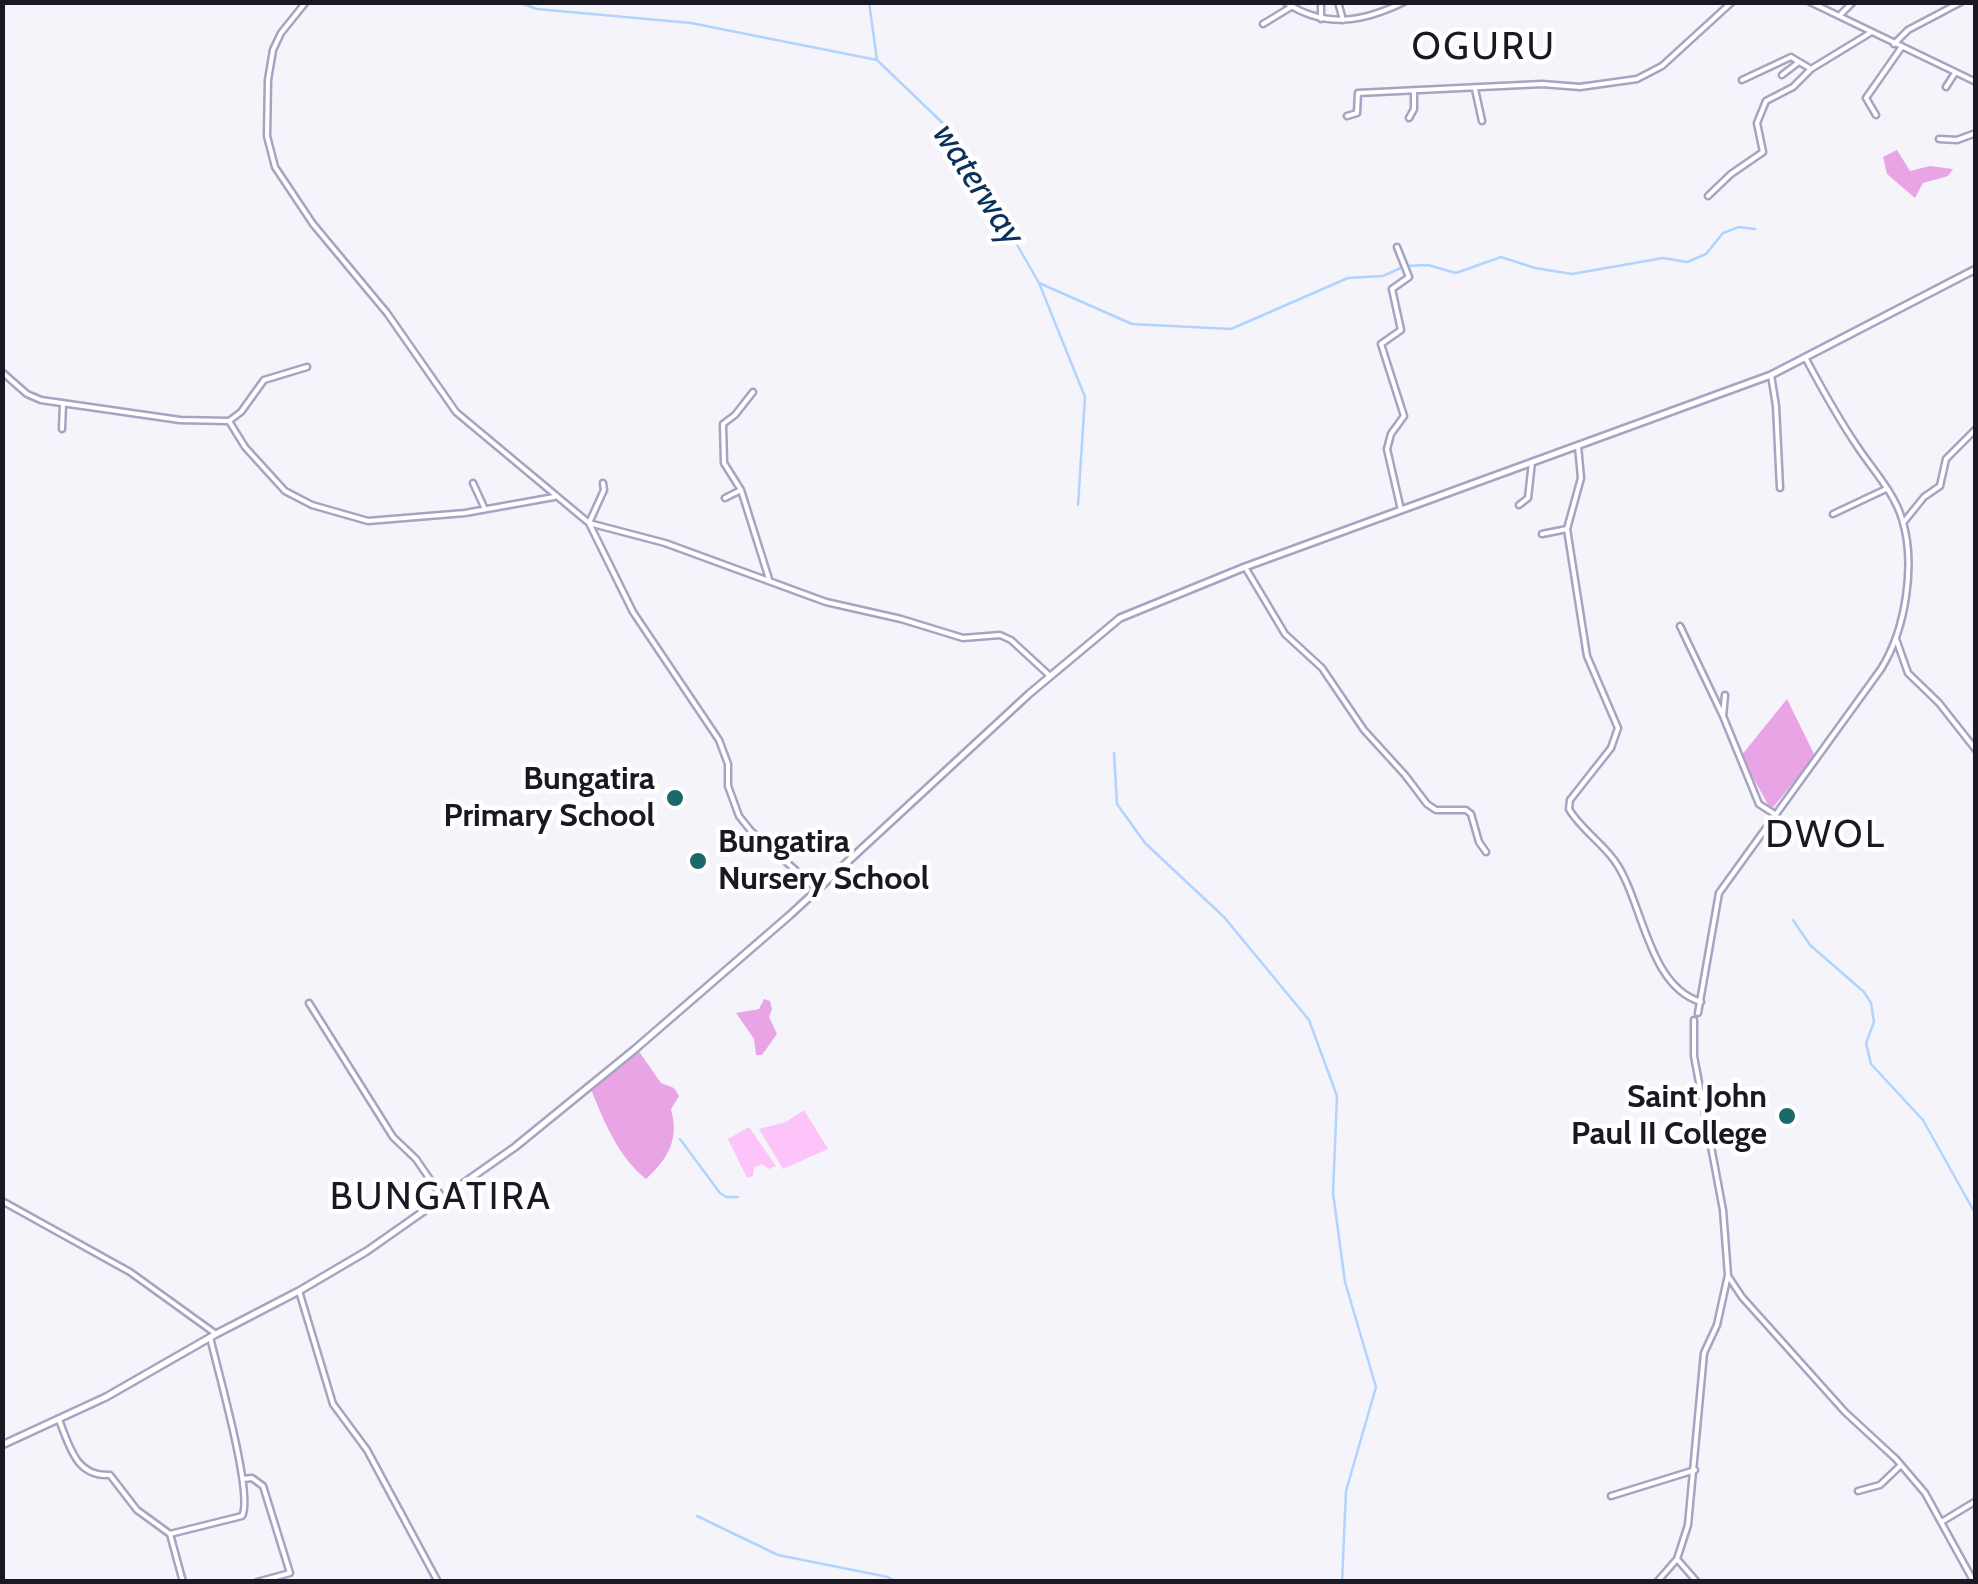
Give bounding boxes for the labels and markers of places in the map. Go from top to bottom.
place label: Bungatira Primary School [444,761,655,836]
marker: Bungatira Primary School [664,787,686,809]
place label: Bungatira Nursery School [718,824,929,899]
marker: Bungatira Nursery School [687,850,709,872]
place label: Saint John Paul II College [1571,1079,1767,1154]
marker: Saint John Paul II College [1776,1105,1798,1127]

